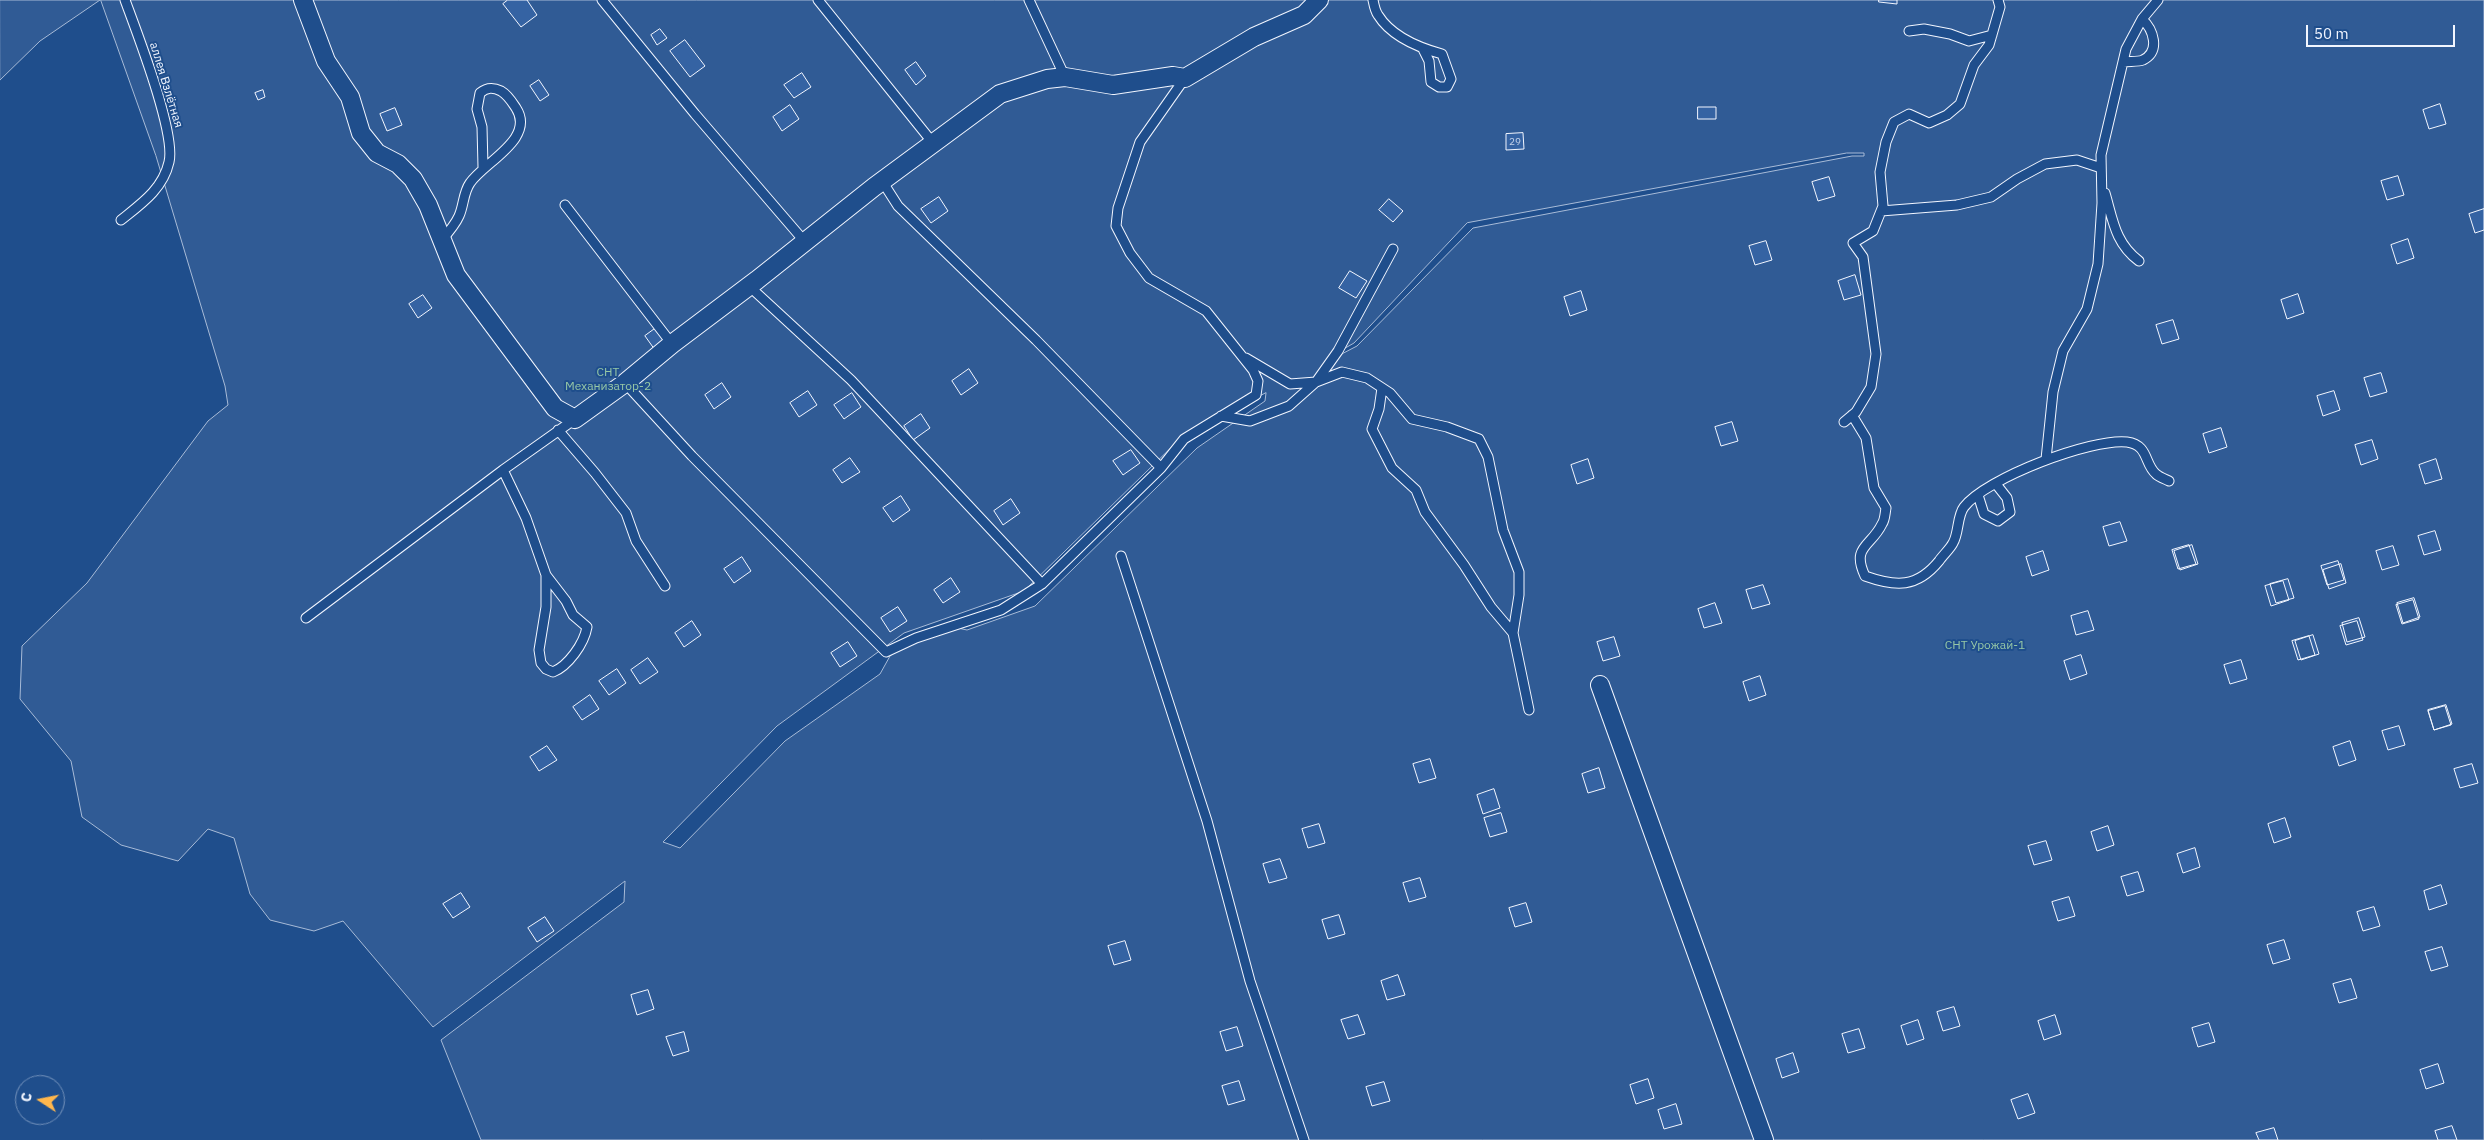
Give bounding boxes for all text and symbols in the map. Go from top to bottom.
scale bar [2309,15,2458,47]
text: 50 m [2314,24,2349,43]
street label: аллея Взлётная [146,41,186,129]
house number: 29 [1509,136,1521,148]
park label: СНТ Механизатор-2 [565,366,651,394]
park label: СНТ Урожай-1 [1945,639,2025,653]
north arrow [15,1075,65,1125]
text: С [17,1091,36,1104]

